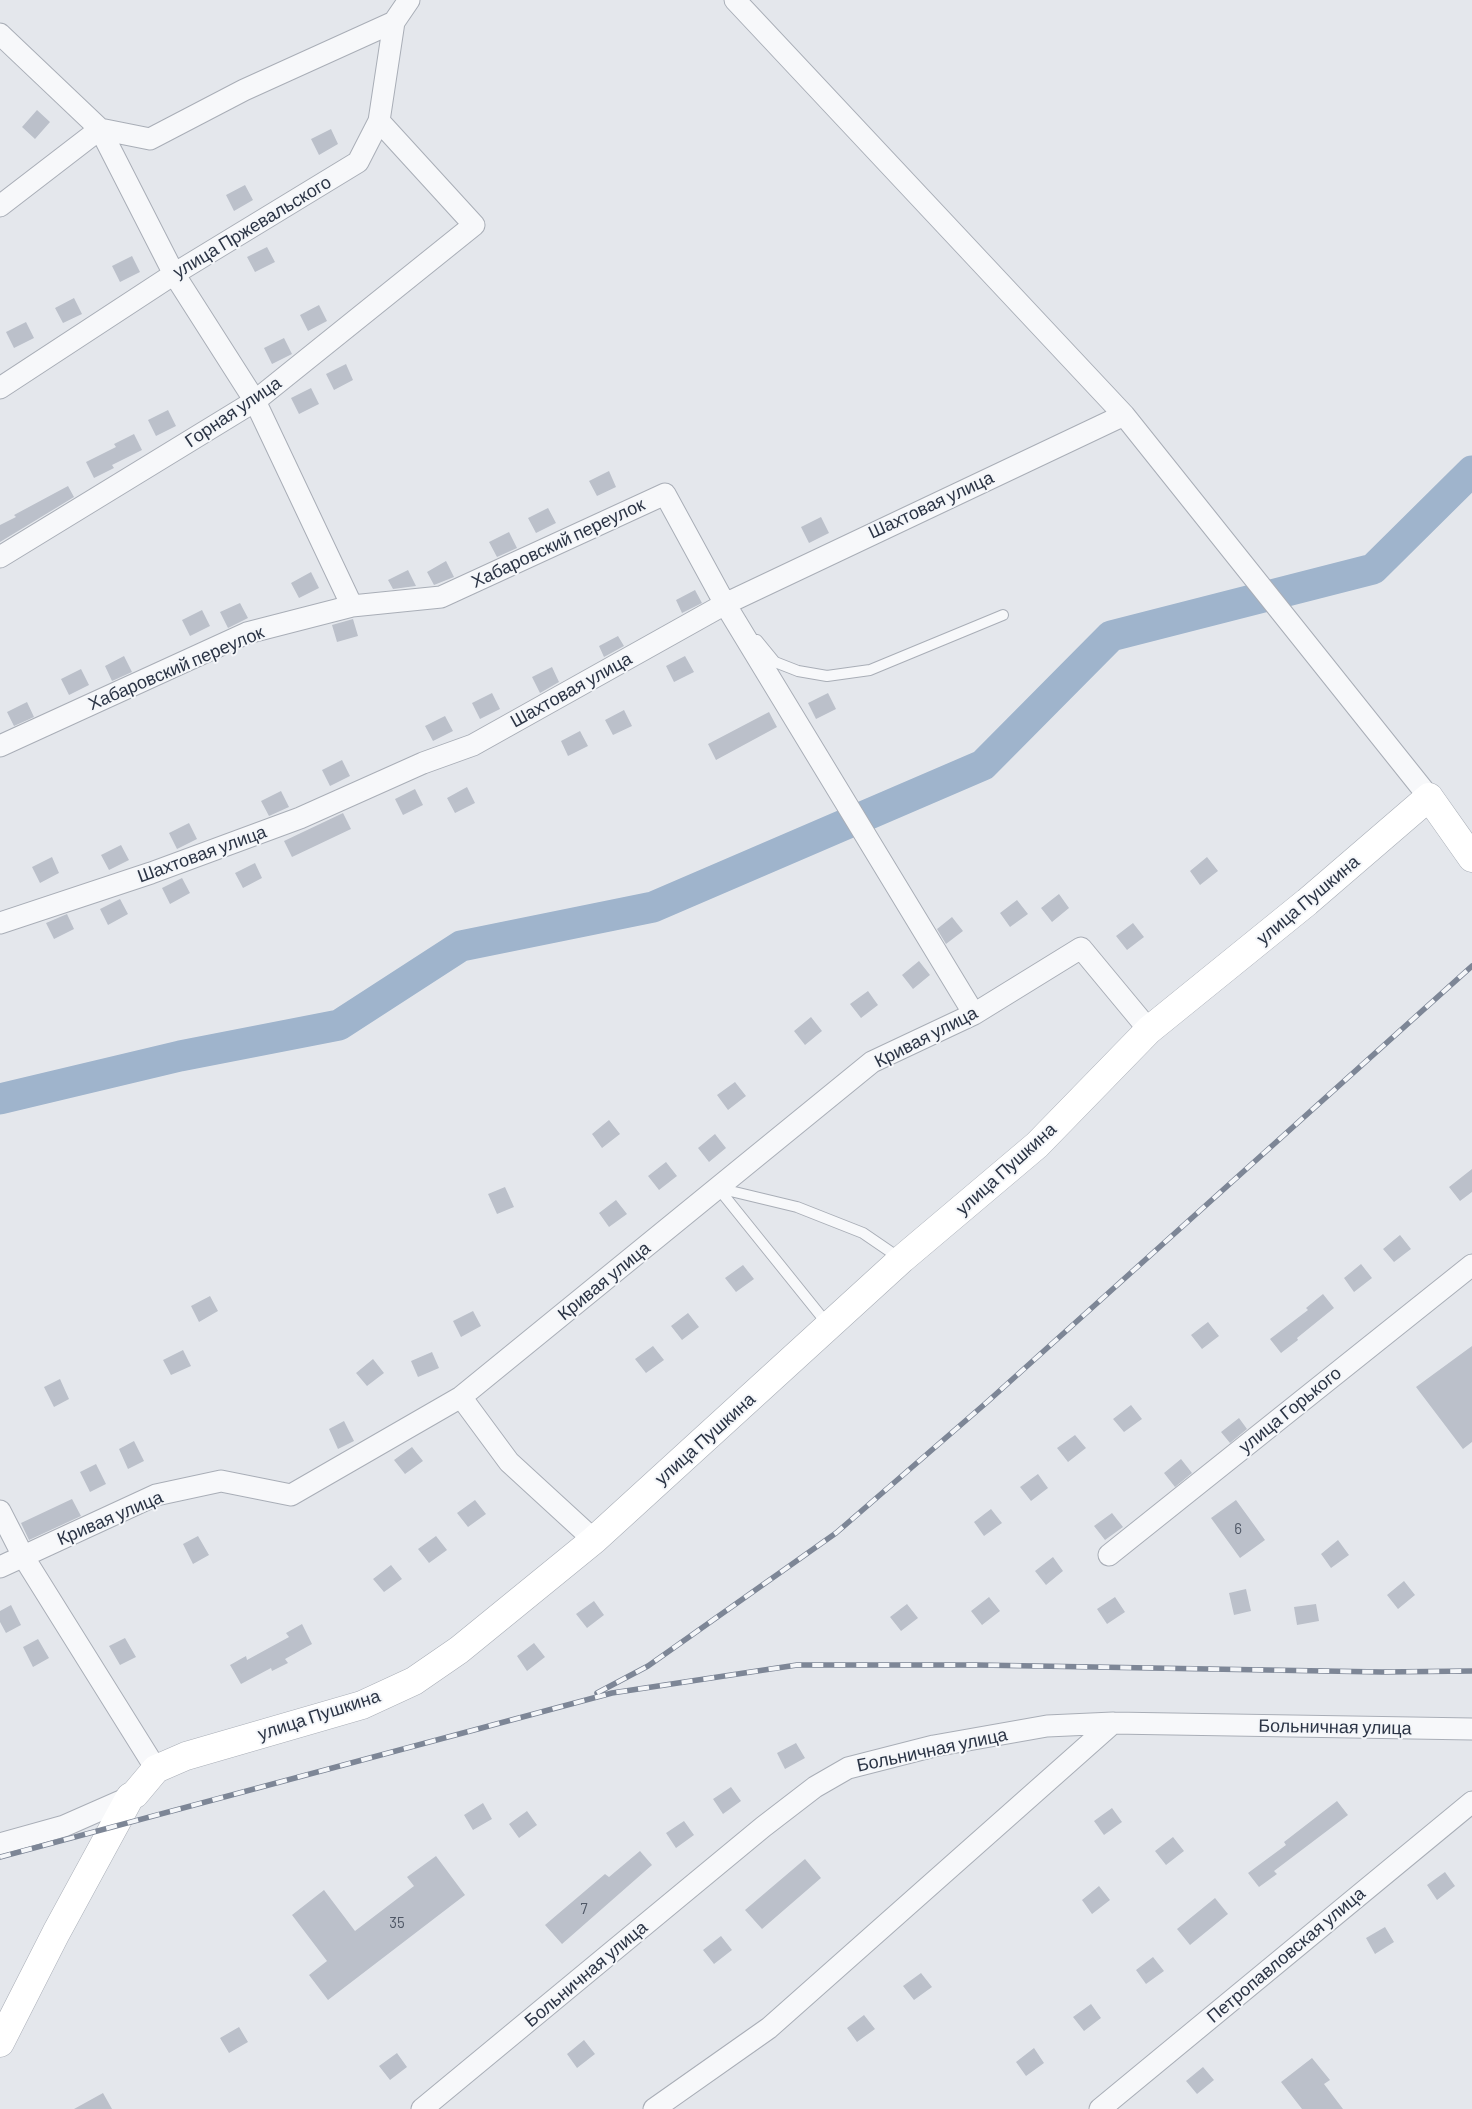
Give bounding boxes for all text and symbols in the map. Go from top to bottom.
street label: улица Пржевальского [169,171,335,283]
street label: Горная улица [181,372,285,452]
street label: Шахтовая улица [865,467,997,543]
street label: Хабаровский переулок [468,493,648,593]
street label: Хабаровский переулок [85,621,267,715]
street label: Шахтовая улица [506,648,636,732]
street label: Шахтовая улица [135,821,269,887]
street label: улица Пушкина [1252,851,1364,949]
street label: Кривая улица [871,1002,981,1072]
street label: улица Пушкина [951,1118,1061,1220]
street label: Кривая улица [553,1237,655,1325]
street label: улица Горького [1235,1362,1345,1458]
street label: улица Пушкина [650,1388,760,1490]
street label: Кривая улица [54,1486,166,1550]
house number: 6 [1234,1520,1242,1538]
street label: улица Пушкина [255,1685,383,1745]
street label: Больничная улица [1258,1715,1412,1739]
street label: Больничная улица [855,1723,1009,1777]
street label: Петропавловская улица [1203,1883,1369,2027]
house number: 7 [580,1900,588,1918]
house number: 35 [389,1914,405,1932]
street label: Больничная улица [520,1916,652,2032]

